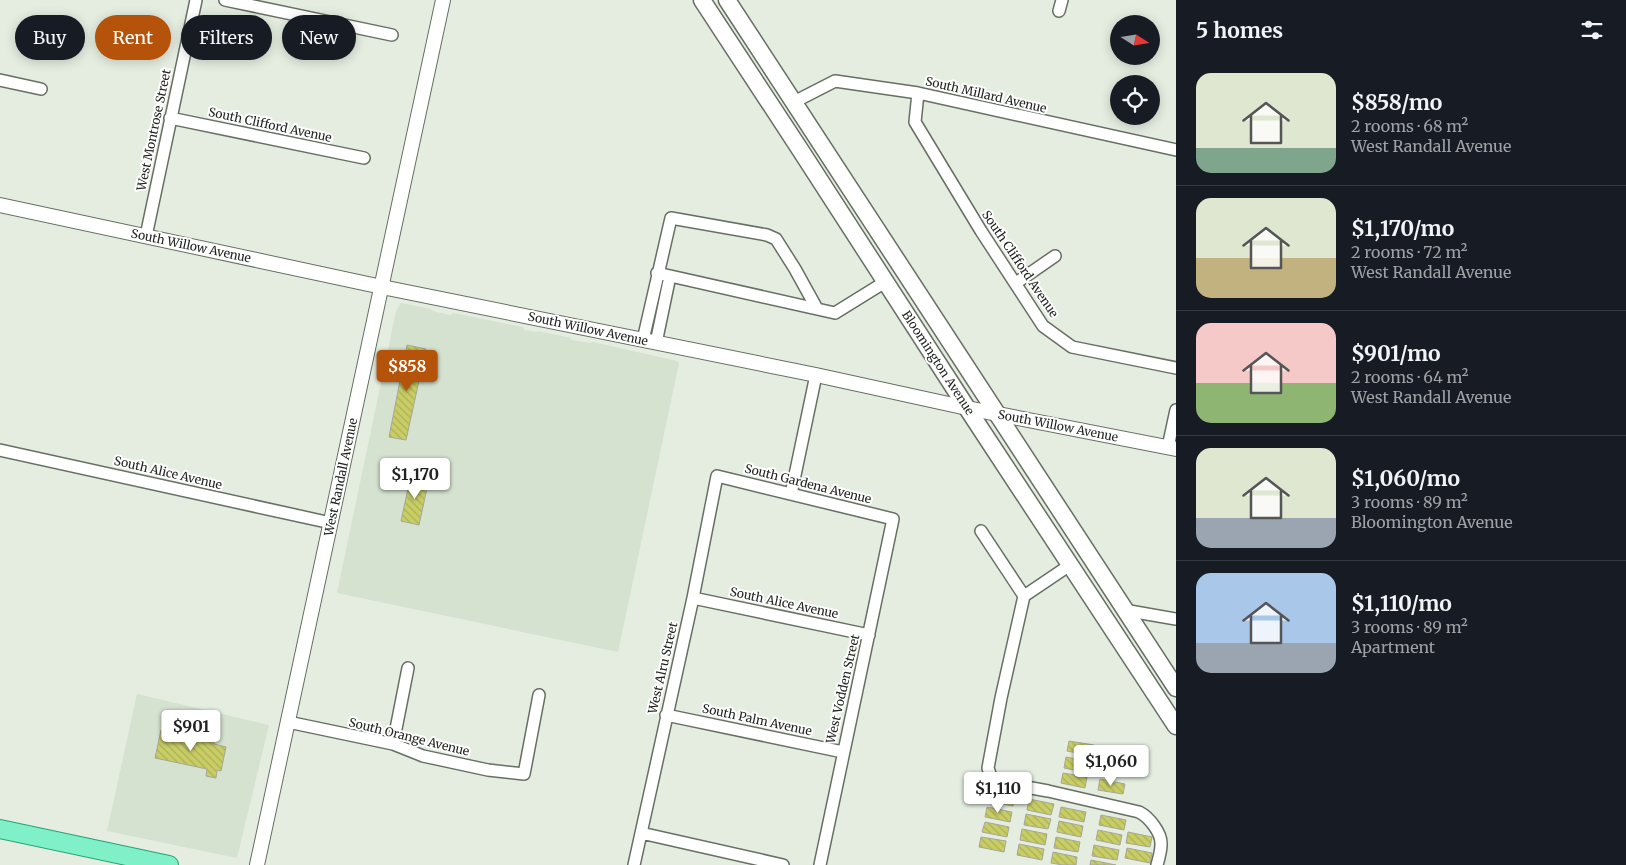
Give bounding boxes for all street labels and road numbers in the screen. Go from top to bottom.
street label: West Montrose Street [133,67,174,193]
street label: South Millard Avenue [924,73,1048,116]
street label: South Clifford Avenue [207,104,333,145]
street label: South Clifford Avenue [979,207,1062,320]
street label: South Willow Avenue [130,225,252,266]
street label: South Willow Avenue [527,308,649,349]
street label: Bloomington Avenue [899,308,978,418]
street label: South Willow Avenue [997,406,1120,445]
street label: West Randall Avenue [320,417,360,538]
street label: South Alice Avenue [113,453,224,492]
street label: South Gardena Avenue [743,460,873,507]
street label: South Alice Avenue [729,584,840,621]
street label: West Alru Street [644,620,680,716]
street label: West Vodden Street [822,632,862,746]
street label: South Palm Avenue [701,701,813,738]
street label: South Orange Avenue [347,714,471,759]

